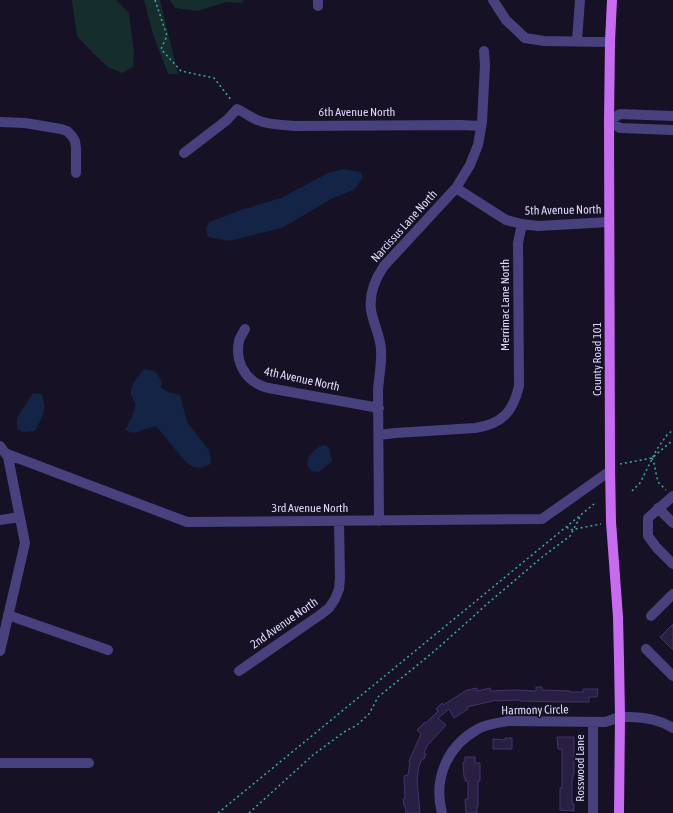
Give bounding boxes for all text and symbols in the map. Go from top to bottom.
street label: 6th Avenue North [319,105,395,119]
street label: Narcissus Lane North [368,187,440,265]
street label: 5th Avenue North [524,202,602,218]
street label: Merrimac Lane North [498,259,512,351]
street label: County Road 101 [590,322,604,396]
street label: 4th Avenue North [263,364,341,394]
street label: 3rd Avenue North [272,501,348,515]
street label: 2nd Avenue North [248,595,320,651]
street label: Harmony Circle [501,702,569,718]
street label: Rosswood Lane [573,734,587,802]

